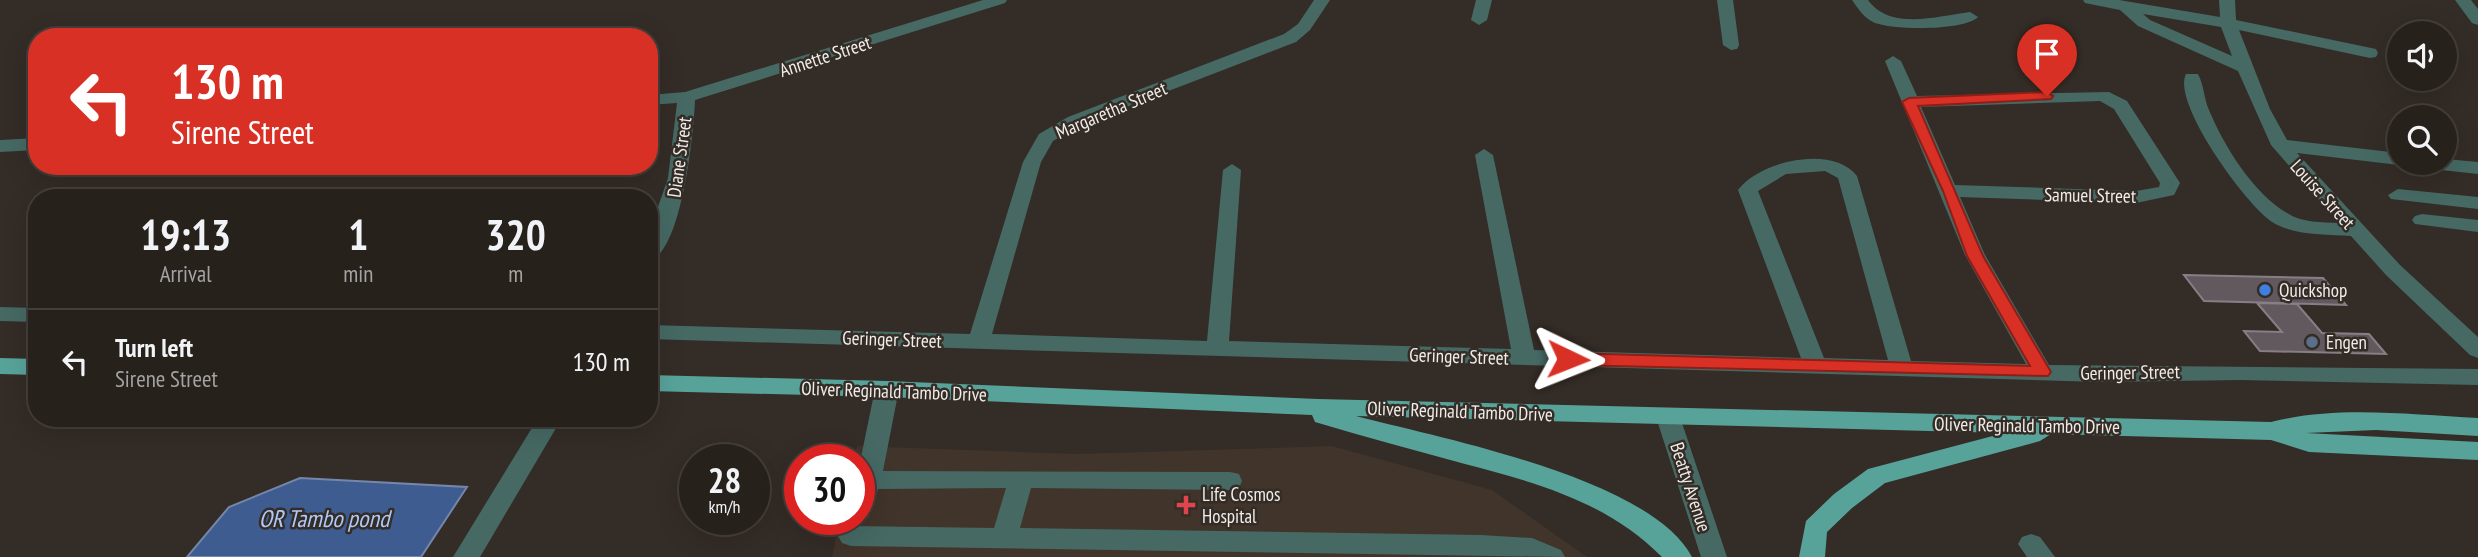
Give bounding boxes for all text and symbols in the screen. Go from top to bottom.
map controls [2387,21,2457,175]
button: sound [2387,21,2457,91]
pin [2017,24,2077,96]
street label: Annette Street [776,30,875,82]
icon: arrive [2028,35,2066,73]
text: 130 m [171,49,284,113]
icon: left [56,56,147,147]
street label: Margaretha Street [1052,76,1171,144]
button: search [2387,105,2457,175]
text: Sirene Street [171,111,314,153]
street label: Diane Street [661,114,697,199]
street label: Louise Street [2286,154,2361,234]
street label: Samuel Street [2044,182,2137,208]
text: 19:13 [140,207,231,262]
text: 1 [348,207,368,262]
text: 320 [486,207,546,262]
text: Arrival [160,259,212,288]
text: min [343,259,373,288]
text: m [508,259,523,288]
place label: Quickshop [2279,278,2347,302]
marker: Quickshop [2257,282,2273,298]
position arrow [1531,322,1605,396]
street label: Geringer Street [842,325,943,353]
place label: Engen [2326,330,2367,354]
text: Turn left [115,331,193,364]
marker: Engen [2304,334,2320,350]
street label: Geringer Street [1409,342,1510,370]
icon: left [56,343,94,381]
text: 130 m [572,345,630,378]
street label: Geringer Street [2080,359,2181,385]
text: Sirene Street [115,364,218,393]
street label: Oliver Reginald Tambo Drive [801,376,987,406]
street label: Oliver Reginald Tambo Drive [1367,396,1553,426]
street label: Oliver Reginald Tambo Drive [1934,411,2120,439]
street label: Beatty Avenue [1665,439,1717,535]
speed limit sign: 30 [784,444,875,535]
text: 28 [708,457,741,503]
place label: Life Cosmos Hospital [1202,482,1280,528]
text: km/h [709,495,740,518]
marker: Life Cosmos Hospital [1176,495,1196,515]
water label: OR Tambo pond [259,503,393,534]

